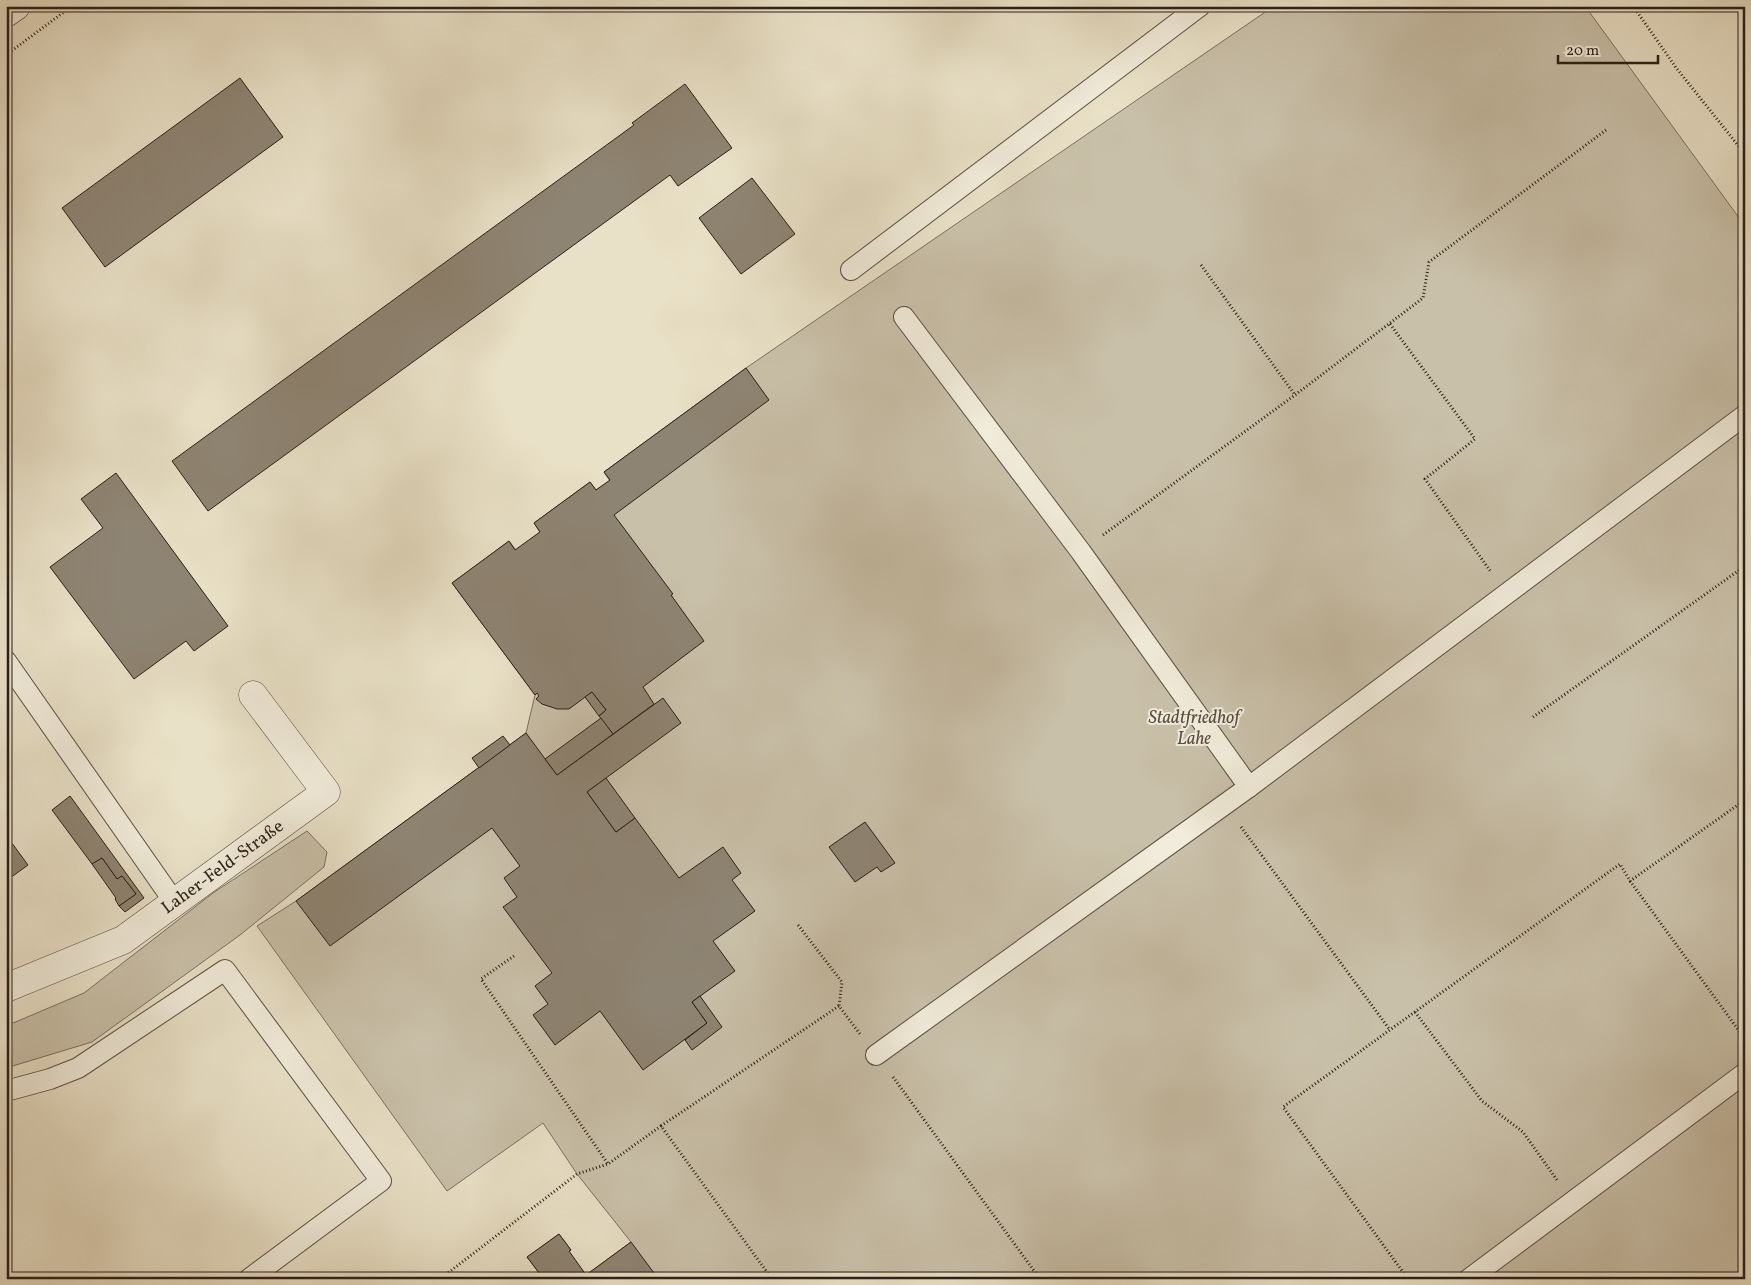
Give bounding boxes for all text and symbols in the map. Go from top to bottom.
scale bar [1558,32,1658,64]
text: 20 m [1566,41,1599,62]
park label: Stadtfriedhof Lahe [1148,706,1243,752]
street label: Laher-Feld-Straße [157,814,289,920]

